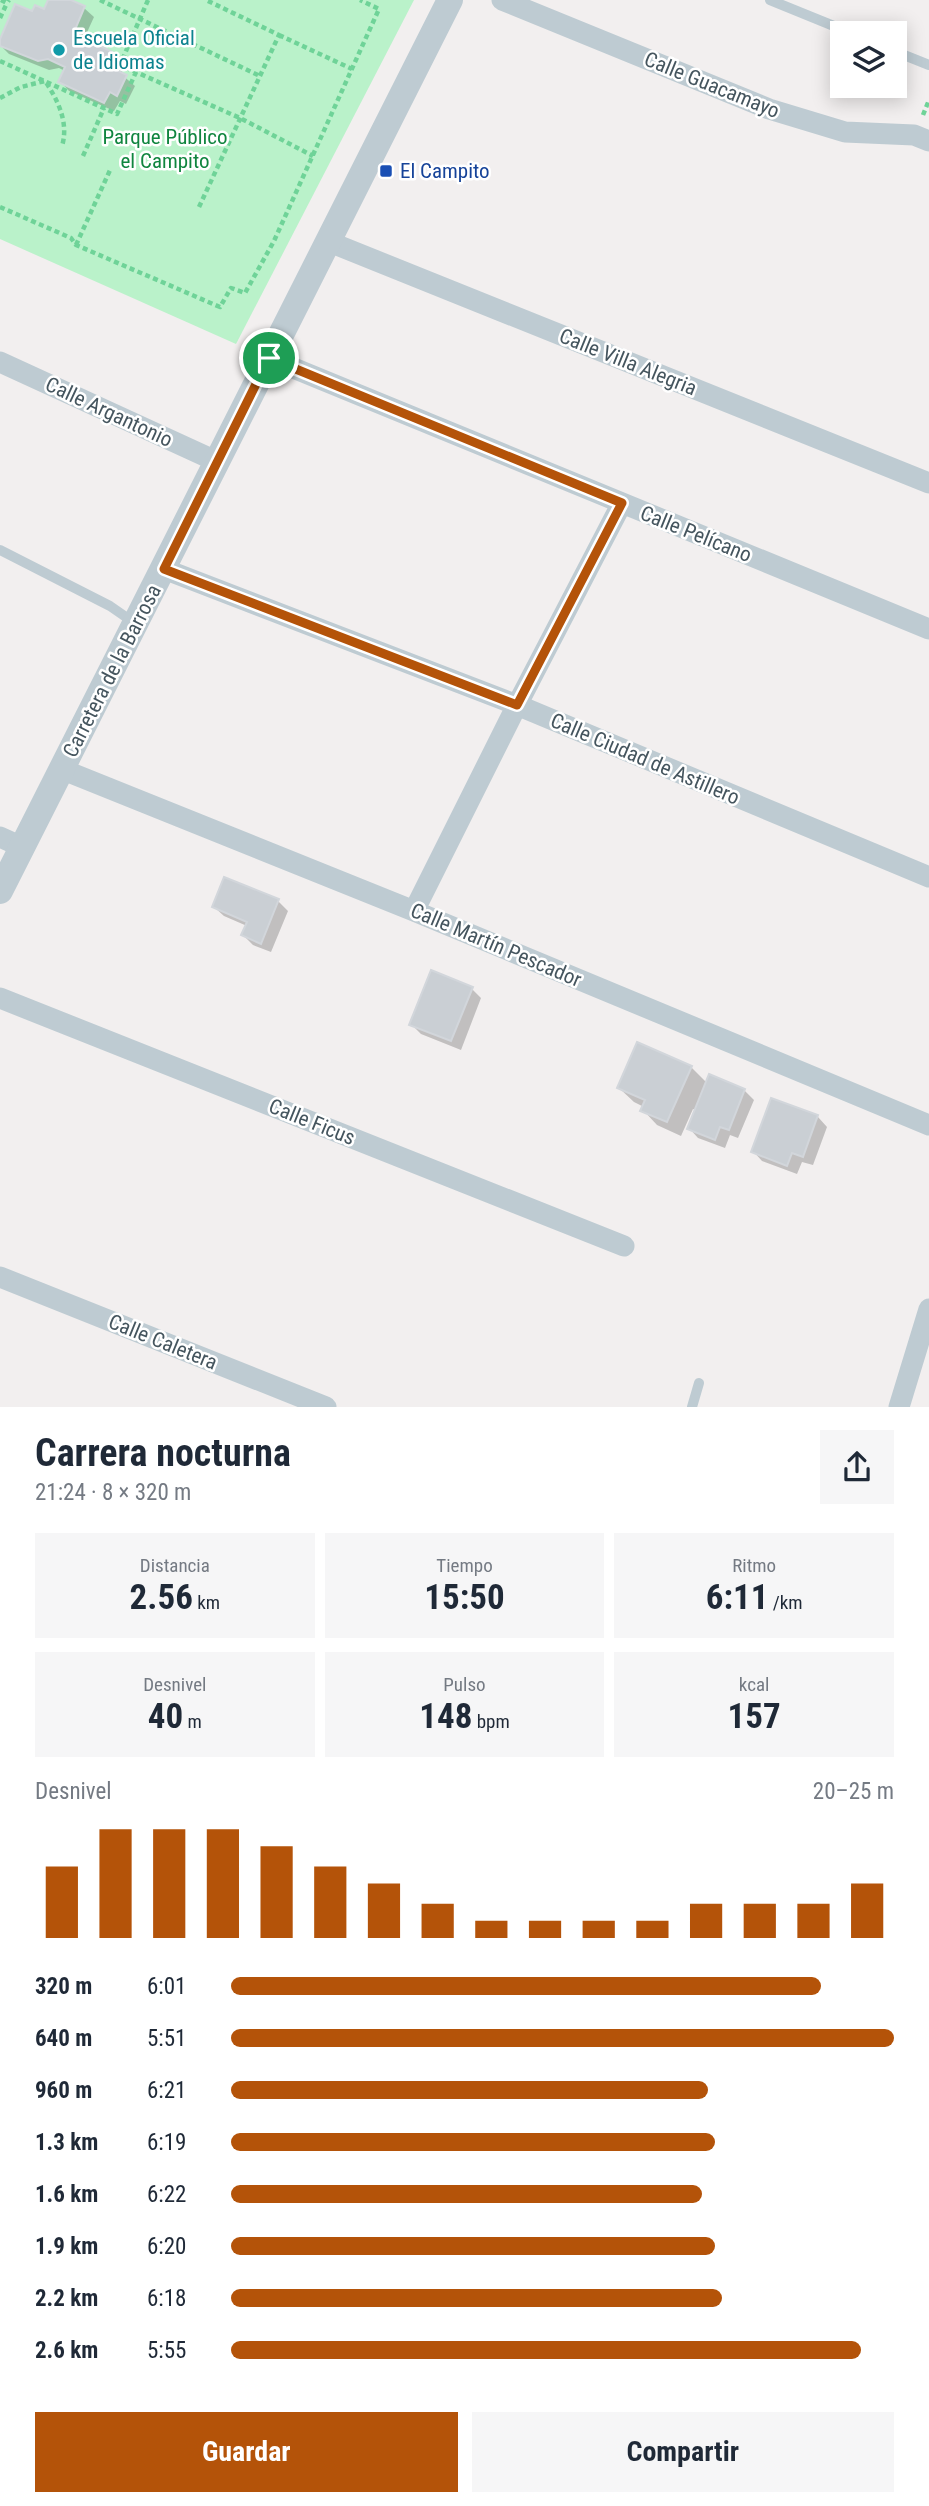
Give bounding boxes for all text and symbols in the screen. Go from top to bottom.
map controls [830,21,907,98]
button: layers [830,21,907,98]
place label: Escuela Oficial de Idiomas [73,26,195,74]
marker: Escuela Oficial de Idiomas [51,42,67,58]
street label: Calle Guacamayo [641,47,783,123]
park label: Parque Público el Campito [102,125,228,173]
place label: El Campito [400,159,490,183]
marker: El Campito [378,163,394,179]
street label: Calle Villa Alegria [556,324,700,400]
pin [239,328,299,388]
icon: arrive [250,339,288,377]
street label: Calle Argantonio [42,372,176,452]
street label: Calle Pelícano [637,501,755,567]
street label: Carretera de la Barrosa [58,581,166,761]
street label: Calle Ciudad de Astillero [547,708,743,810]
street label: Calle Martín Pescador [407,898,585,992]
street label: Calle Ficus [265,1094,359,1150]
street label: Calle Caletera [105,1309,221,1375]
button: share [820,1430,894,1504]
text: Carrera nocturna [35,1431,291,1475]
text: 21:24 · 8 × 320 m [35,1479,191,1506]
text: Distancia [140,1554,210,1577]
text: Tiempo [436,1554,493,1577]
text: Ritmo [732,1554,776,1577]
text: 2.56 [130,1577,193,1618]
text: 15:50 [424,1577,505,1618]
text: 6:11 [706,1577,768,1618]
text: km [193,1591,220,1614]
text: /km [768,1591,803,1614]
text: Desnivel [143,1673,206,1696]
text: Pulso [443,1673,486,1696]
text: kcal [739,1673,769,1696]
text: 40 [148,1696,183,1737]
text: 148 [419,1696,472,1737]
text: 157 [728,1696,781,1737]
text: m [183,1710,202,1733]
text: bpm [472,1710,510,1733]
text: Desnivel [35,1778,112,1805]
text: 20–25 m [813,1778,894,1805]
text: 320 m [35,1973,92,2000]
text: 6:01 [147,1973,186,2000]
text: 640 m [35,2025,92,2052]
text: 5:51 [147,2025,186,2052]
text: 960 m [35,2077,92,2104]
text: 6:21 [147,2077,186,2104]
text: 1.3 km [35,2129,98,2156]
text: 6:19 [147,2129,186,2156]
text: 1.6 km [35,2181,98,2208]
text: 6:22 [147,2181,186,2208]
text: 1.9 km [35,2233,98,2260]
text: 6:20 [147,2233,186,2260]
text: 2.2 km [35,2285,98,2312]
text: 6:18 [147,2285,186,2312]
text: 2.6 km [35,2337,98,2364]
text: 5:55 [147,2337,186,2364]
button: Guardar [35,2412,458,2492]
button: Compartir [472,2412,894,2492]

